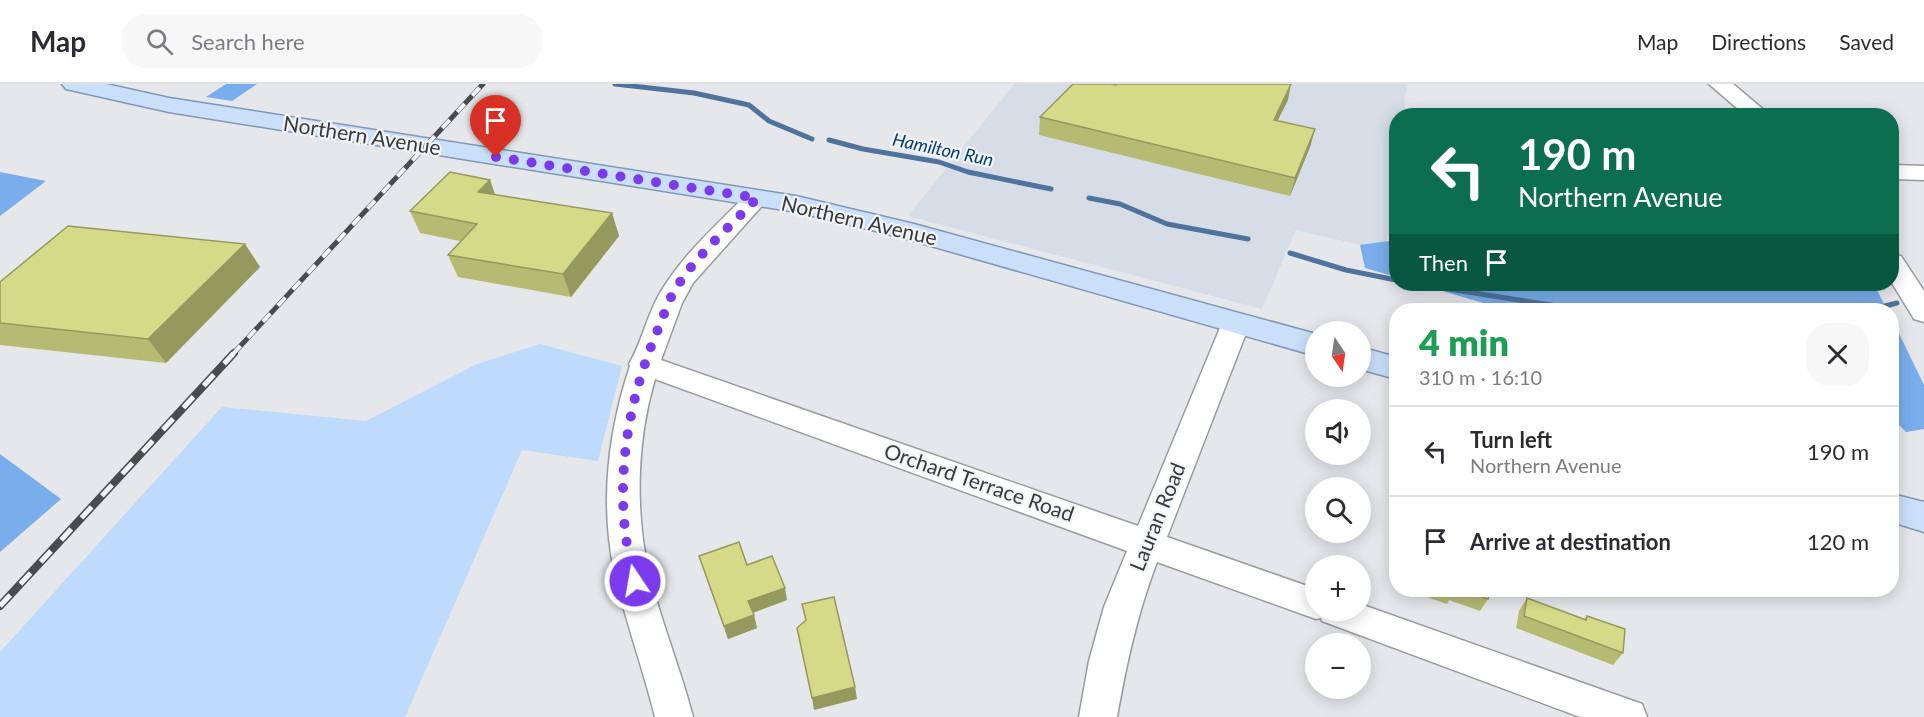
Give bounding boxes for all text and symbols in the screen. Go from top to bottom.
search box [122,14,542,68]
text: Map [30,24,86,58]
icon: search [143,25,176,58]
text: Search here [191,28,305,55]
text: Map [1637,29,1678,54]
text: Directions [1711,29,1806,54]
text: Saved [1839,29,1894,54]
pin [470,95,521,157]
icon: arrive [479,104,512,137]
street label: Northern Avenue [282,110,443,159]
water label: Hamilton Run [891,128,996,170]
text: 190 m [1518,129,1636,179]
icon: left [1419,132,1497,210]
text: Northern Avenue [1518,180,1723,213]
street label: Northern Avenue [779,189,940,250]
icon: arrive [1480,246,1513,279]
text: Then [1419,249,1468,276]
text: 4 min [1419,320,1509,364]
north arrow [1305,321,1371,387]
map controls [1305,321,1371,699]
button: close [1806,323,1869,386]
text: 310 m · 16:10 [1419,365,1542,389]
button: sound [1305,399,1371,465]
text: Turn left [1470,426,1552,453]
icon: left [1419,435,1452,468]
street label: Orchard Terrace Road [881,437,1078,526]
text: 190 m [1807,438,1869,465]
text: Northern Avenue [1470,453,1622,477]
street label: Lauran Road [1124,459,1190,574]
button: search [1305,477,1371,543]
icon: arrive [1419,525,1452,558]
text: Arrive at destination [1470,528,1671,555]
text: 120 m [1807,528,1869,555]
position arrow [603,549,667,613]
button: + [1305,555,1371,621]
button: − [1305,633,1371,699]

